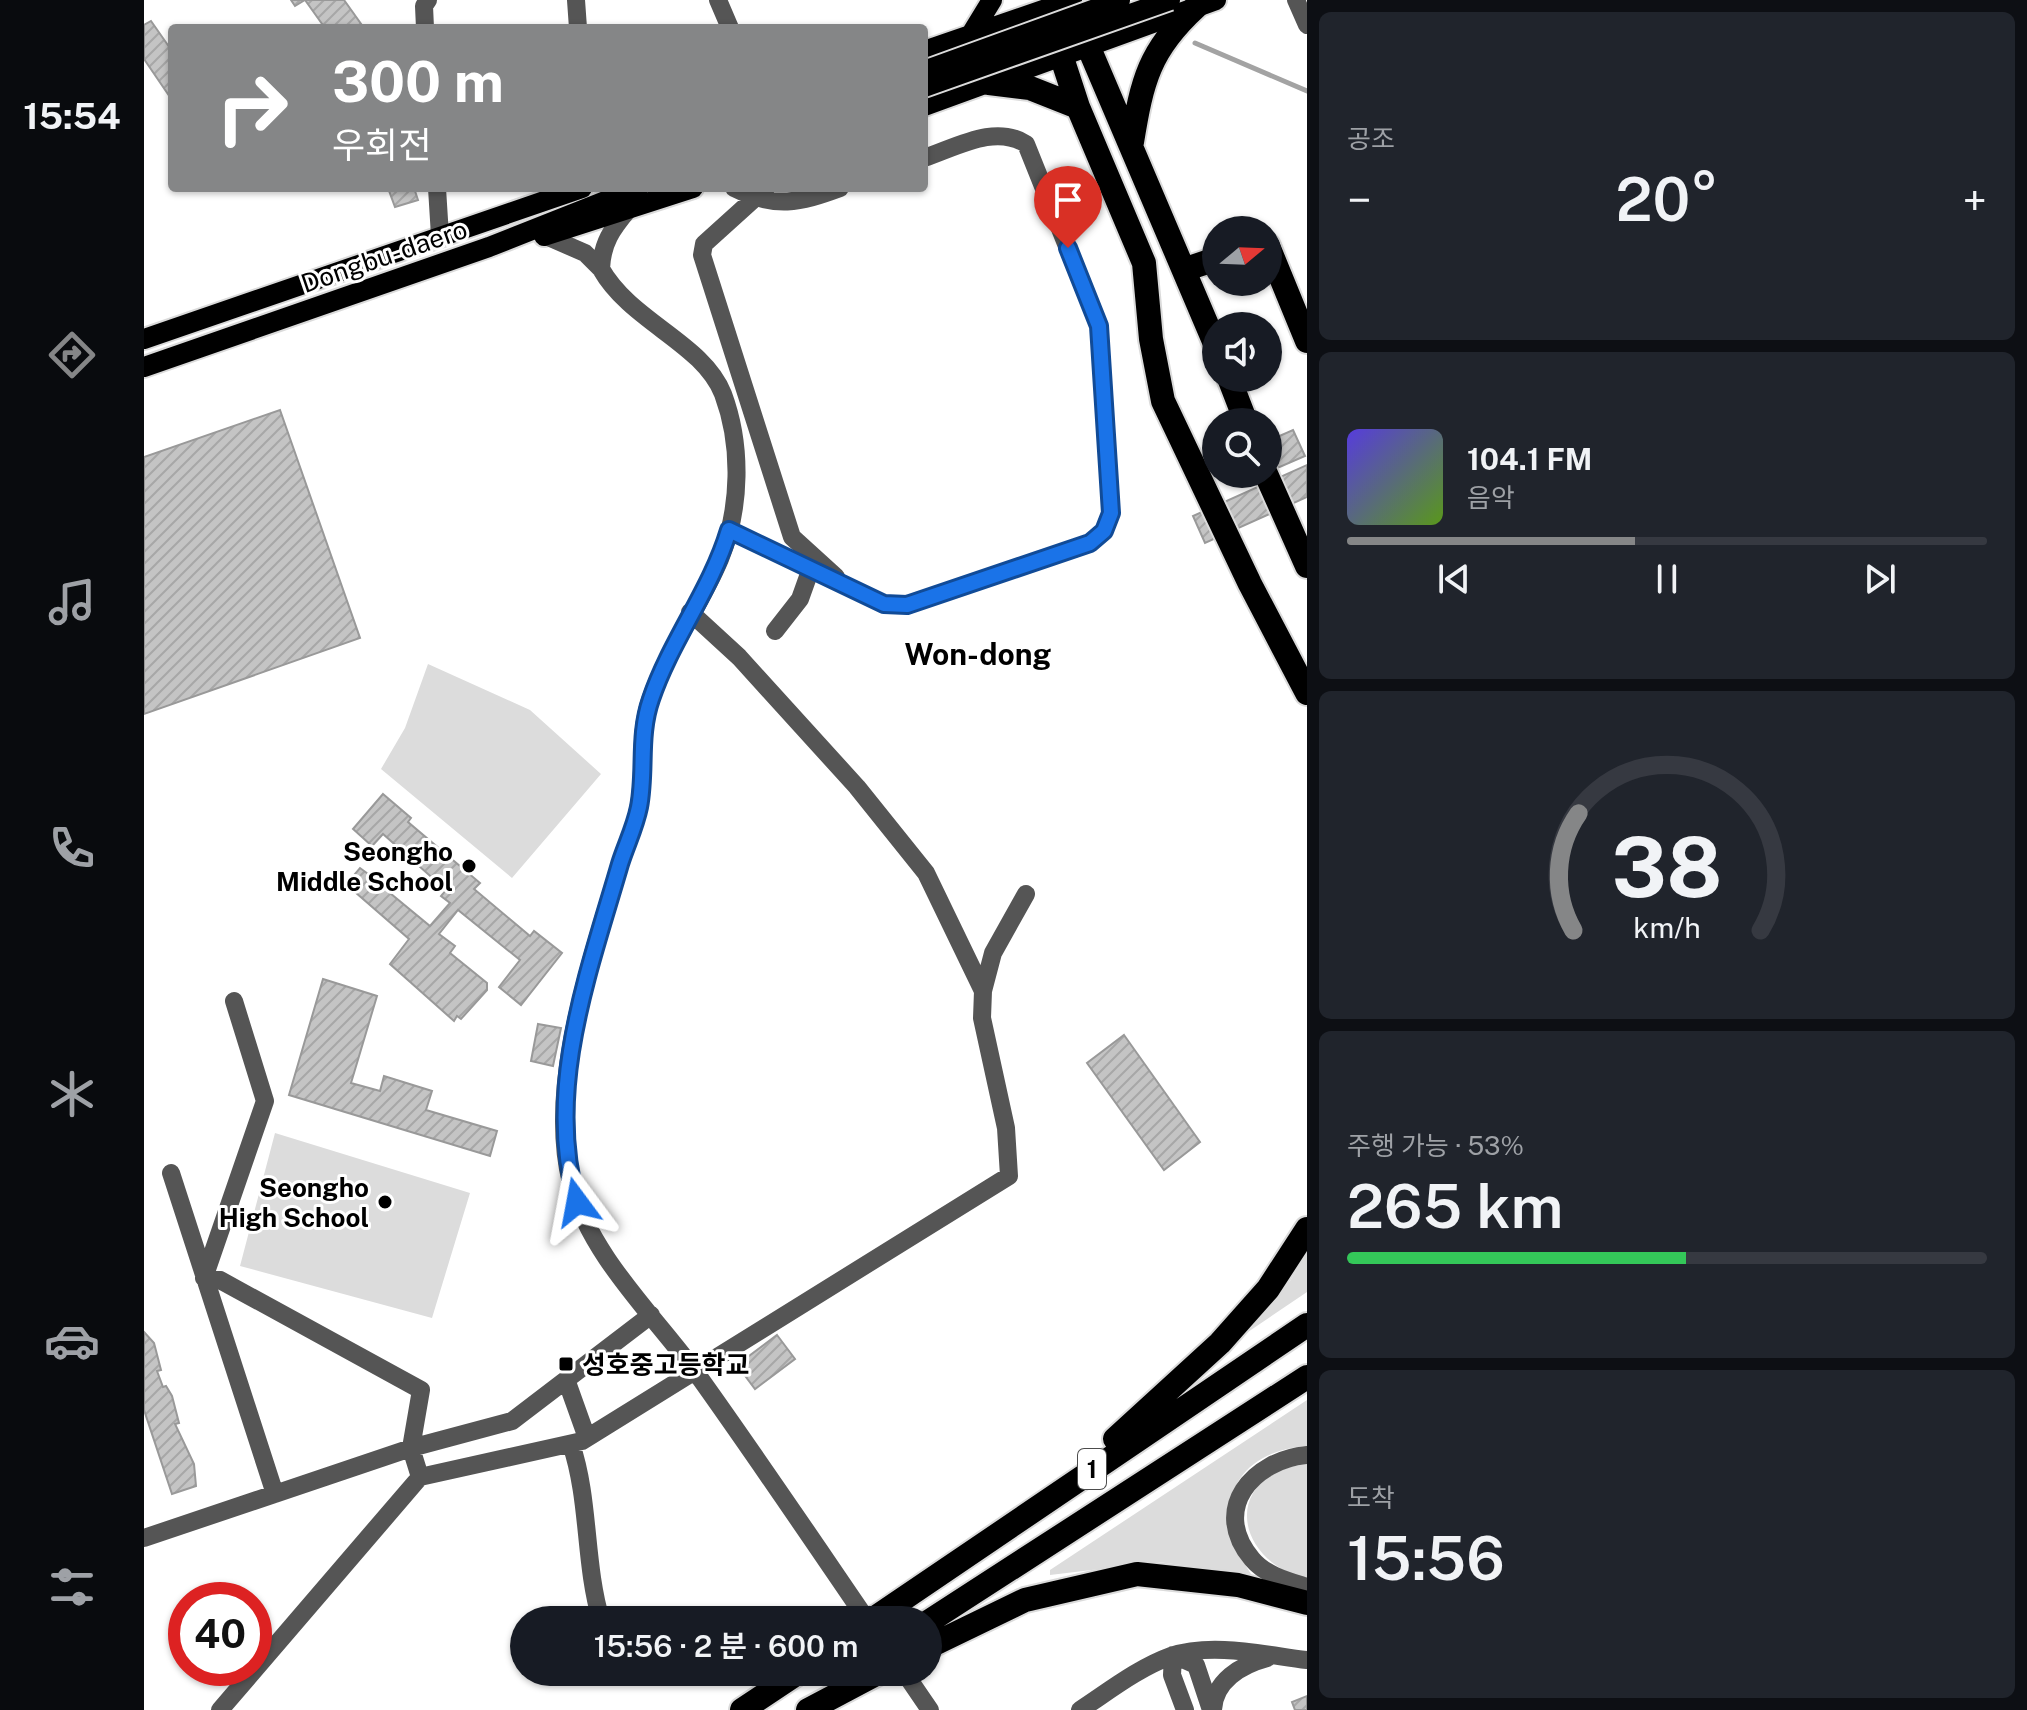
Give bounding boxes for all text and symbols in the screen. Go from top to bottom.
text: 300 m [332,49,504,115]
icon: right [200,56,304,160]
text: 15:54 [23,95,121,137]
text: 공조 [1347,123,1395,154]
text: 우회전 [332,124,431,166]
text: 20° [1616,164,1718,235]
pin [1034,166,1102,248]
text: − [1347,174,1371,226]
text: + [1963,174,1987,226]
icon: arrive [1046,178,1090,222]
street label: Dongbu-daero [297,213,471,299]
north arrow [1202,216,1282,296]
map controls [1202,216,1282,488]
button: sound [1202,312,1282,392]
icon: directions [44,327,100,383]
button: search [1202,408,1282,488]
text: 104.1 FM [1467,441,1592,477]
text: 음악 [1467,482,1515,513]
icon: previous [1432,557,1476,601]
icon: pause [1645,557,1689,601]
icon: next [1858,557,1902,601]
icon: music [44,574,100,630]
district label: Won-dong [905,636,1052,672]
text: 38 [1612,818,1722,916]
icon: phone [44,820,100,876]
place label: Seongho Middle School [276,836,453,897]
marker: Seongho Middle School [460,857,478,875]
text: km/h [1633,911,1701,944]
icon: climate [44,1066,100,1122]
text: 주행 가능 · 53% [1347,1130,1524,1161]
position arrow [535,1160,619,1244]
text: 265 km [1347,1171,1563,1242]
place label: Seongho High School [219,1172,369,1233]
marker: Seongho High School [376,1193,394,1211]
icon: car [44,1313,100,1369]
place label: 성호중고등학교 [582,1349,749,1380]
marker: 성호중고등학교 [557,1355,575,1373]
road number: 1 [1078,1449,1106,1489]
text: 도착 [1347,1482,1395,1513]
text: 15:56 [1347,1523,1505,1594]
icon: filters [44,1559,100,1615]
speed limit sign: 40 [168,1582,272,1686]
text: 15:56 · 2 분 · 600 m [594,1628,858,1664]

